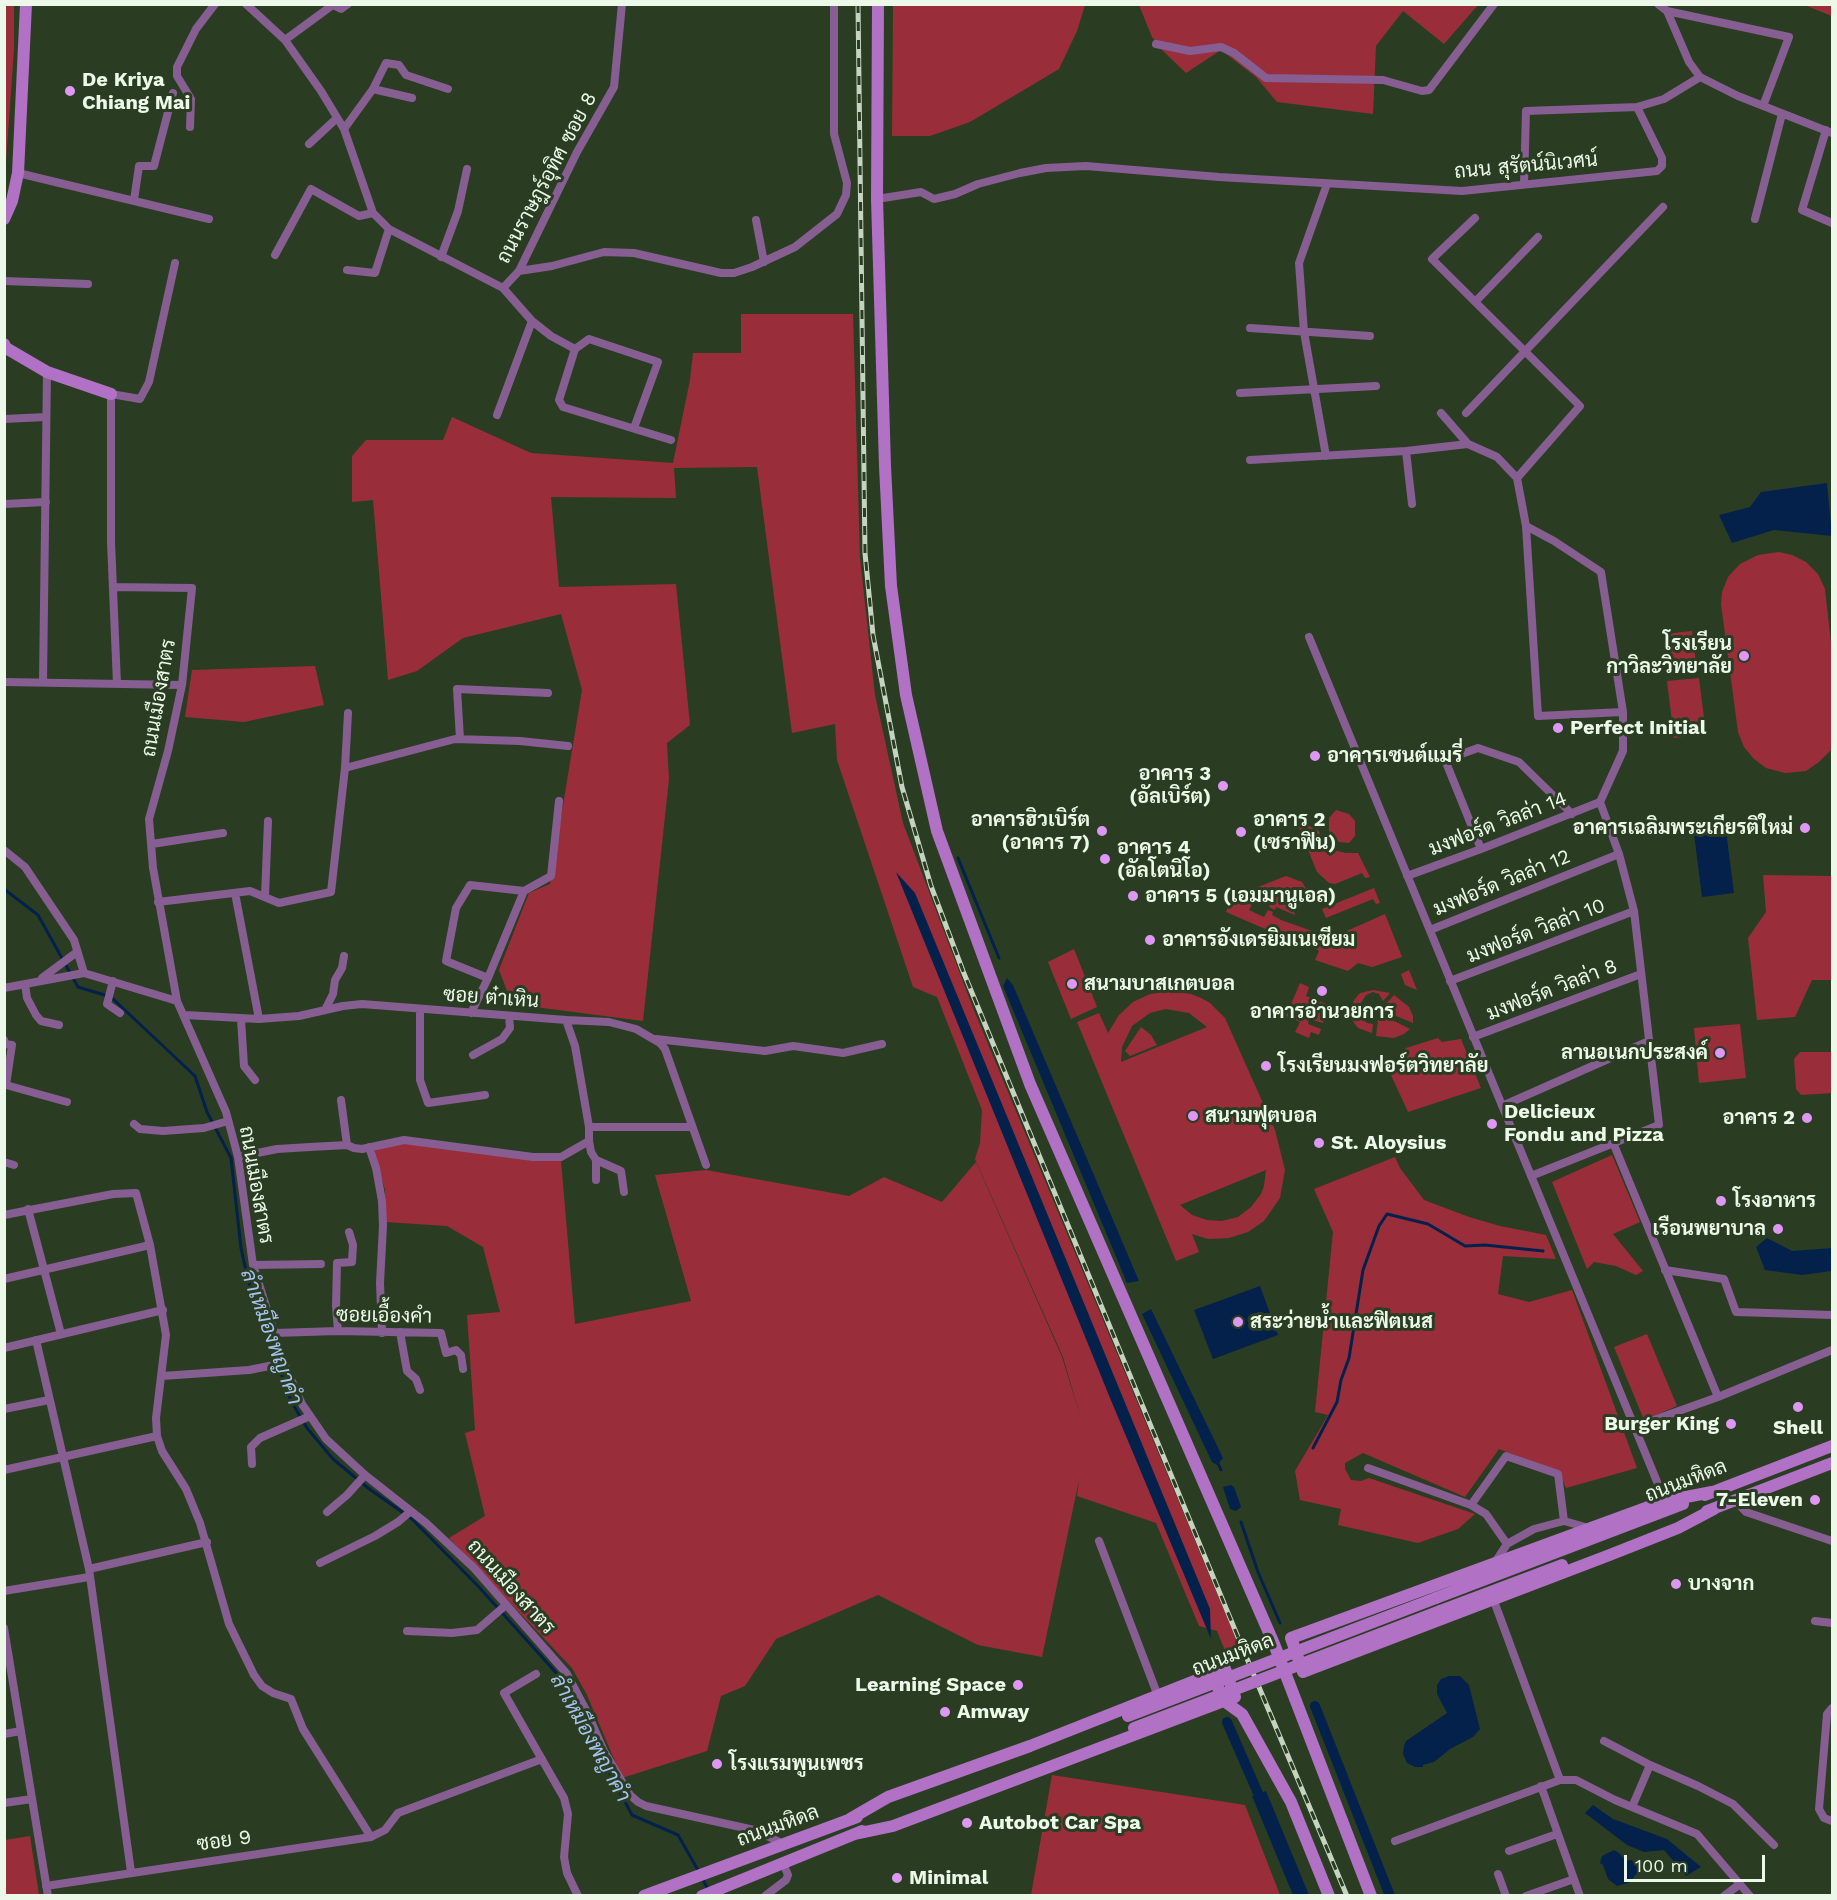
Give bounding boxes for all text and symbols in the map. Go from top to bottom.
place label: De Kriya Chiang Mai [82,68,190,115]
marker: De Kriya Chiang Mai [63,84,77,98]
street label: ถนนราษฎร์อุทิศ ซอย 8 [492,88,602,268]
street label: ถนน สุรัตน์นิเวศน์ [1453,148,1599,184]
place label: โรงเรียน กาวิละวิทยาลัย [1606,632,1732,679]
street label: ถนนเมืองสาตร [137,637,181,759]
marker: โรงเรียน กาวิละวิทยาลัย [1737,649,1751,663]
place label: Perfect Initial [1570,716,1706,740]
marker: Perfect Initial [1551,721,1565,735]
place label: อาคารเซนต์แมรี่ [1327,744,1462,768]
marker: อาคารเซนต์แมรี่ [1308,749,1322,763]
place label: อาคาร 3 (อัลเบิร์ต) [1129,762,1211,809]
marker: อาคาร 3 (อัลเบิร์ต) [1216,779,1230,793]
street label: มงฟอร์ด วิลล่า 14 [1426,787,1570,861]
place label: อาคารฮิวเบิร์ต (อาคาร 7) [971,808,1090,855]
place label: อาคาร 2 (เซราฟิน) [1253,808,1336,855]
place label: อาคารเฉลิมพระเกียรติใหม่ [1573,816,1793,840]
marker: อาคารเฉลิมพระเกียรติใหม่ [1798,821,1812,835]
marker: อาคารฮิวเบิร์ต (อาคาร 7) [1095,824,1109,838]
marker: อาคาร 2 (เซราฟิน) [1234,825,1248,839]
place label: อาคาร 4 (อัลโตนิโอ) [1117,836,1211,883]
street label: มงฟอร์ด วิลล่า 12 [1430,845,1574,921]
marker: อาคาร 4 (อัลโตนิโอ) [1098,852,1112,866]
place label: อาคาร 5 (เอมมานูเอล) [1145,884,1336,908]
marker: อาคาร 5 (เอมมานูเอล) [1126,889,1140,903]
street label: มงฟอร์ด วิลล่า 10 [1464,894,1608,968]
place label: อาคารอังเดรยิมเนเซียม [1162,928,1355,952]
marker: อาคารอังเดรยิมเนเซียม [1143,933,1157,947]
street label: มงฟอร์ด วิลล่า 8 [1483,954,1621,1026]
place label: สนามบาสเกตบอล [1084,972,1235,996]
marker: สนามบาสเกตบอล [1065,977,1079,991]
street label: ซอย ต๋าเหิน [442,983,540,1013]
marker: อาคารอำนวยการ [1315,984,1329,998]
place label: อาคารอำนวยการ [1250,1000,1394,1024]
place label: ลานอเนกประสงค์ [1561,1041,1708,1065]
marker: ลานอเนกประสงค์ [1713,1046,1727,1060]
place label: โรงเรียนมงฟอร์ตวิทยาลัย [1278,1054,1488,1078]
marker: โรงเรียนมงฟอร์ตวิทยาลัย [1259,1059,1273,1073]
place label: Delicieux Fondu and Pizza [1504,1100,1664,1147]
place label: สนามฟุตบอล [1205,1104,1317,1128]
place label: อาคาร 2 [1723,1106,1795,1130]
marker: สนามฟุตบอล [1186,1109,1200,1123]
marker: อาคาร 2 [1800,1111,1814,1125]
marker: Delicieux Fondu and Pizza [1485,1117,1499,1131]
street label: ถนนเมืองสาตร [234,1124,278,1246]
place label: St. Aloysius [1331,1131,1446,1155]
marker: St. Aloysius [1312,1136,1326,1150]
place label: โรงอาหาร [1733,1189,1816,1213]
marker: โรงอาหาร [1714,1194,1728,1208]
place label: เรือนพยาบาล [1653,1217,1766,1241]
marker: เรือนพยาบาล [1771,1222,1785,1236]
water label: ลำเหมืองพญาคำ [235,1266,307,1408]
street label: ซอยเอื้องคำ [336,1303,432,1329]
place label: สระว่ายน้ำและฟิตเนส [1250,1310,1433,1334]
marker: สระว่ายน้ำและฟิตเนส [1231,1315,1245,1329]
marker: Shell [1791,1400,1805,1414]
place label: Burger King [1604,1412,1719,1436]
place label: Shell [1773,1416,1823,1440]
marker: Burger King [1724,1417,1738,1431]
street label: ถนนมหิดล [1642,1454,1730,1508]
place label: 7-Eleven [1716,1488,1803,1512]
marker: 7-Eleven [1808,1493,1822,1507]
street label: ถนนเมืองสาตร [462,1535,560,1639]
place label: บางจาก [1688,1572,1754,1596]
marker: บางจาก [1669,1577,1683,1591]
street label: ถนนมหิดล [1189,1628,1277,1682]
water label: ลำเหมืองพญาคำ [544,1670,636,1806]
place label: Learning Space [855,1673,1006,1697]
marker: Learning Space [1011,1678,1025,1692]
place label: Amway [957,1700,1029,1724]
marker: Amway [938,1705,952,1719]
place label: โรงแรมพูนเพชร [729,1752,864,1776]
marker: โรงแรมพูนเพชร [710,1757,724,1771]
street label: ถนนมหิดล [734,1800,822,1852]
place label: Autobot Car Spa [979,1811,1141,1835]
marker: Autobot Car Spa [960,1816,974,1830]
street label: ซอย 9 [195,1825,253,1857]
scale bar [1627,1843,1768,1881]
text: 100 m [1635,1855,1688,1876]
place label: Minimal [909,1866,988,1890]
marker: Minimal [890,1871,904,1885]

